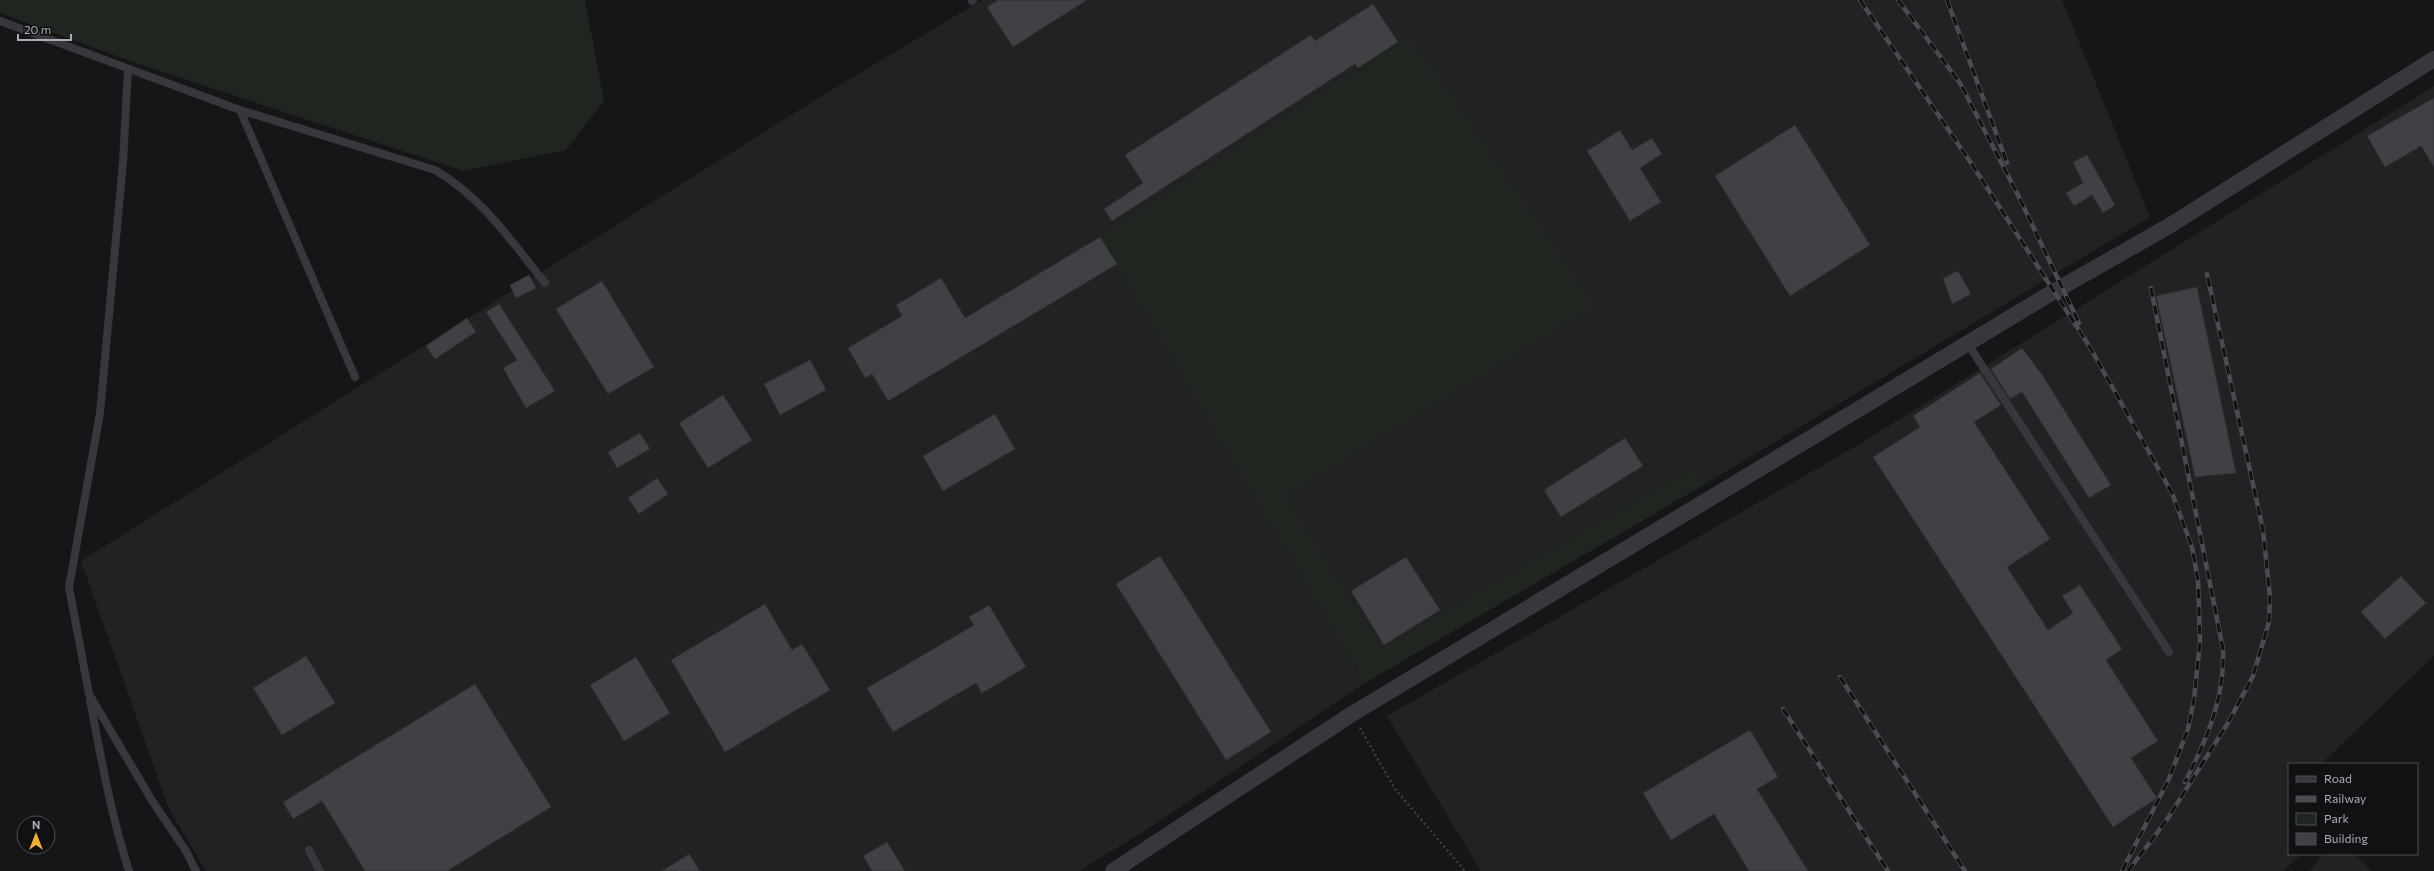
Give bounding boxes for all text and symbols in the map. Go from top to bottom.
scale bar [18,16,71,42]
text: 20 m [24,22,51,36]
legend [2288,763,2418,855]
text: Road [2324,771,2352,785]
text: Railway [2324,791,2366,805]
text: Park [2324,811,2350,825]
north arrow [16,815,56,855]
text: N [32,818,40,831]
text: Building [2324,831,2368,845]

